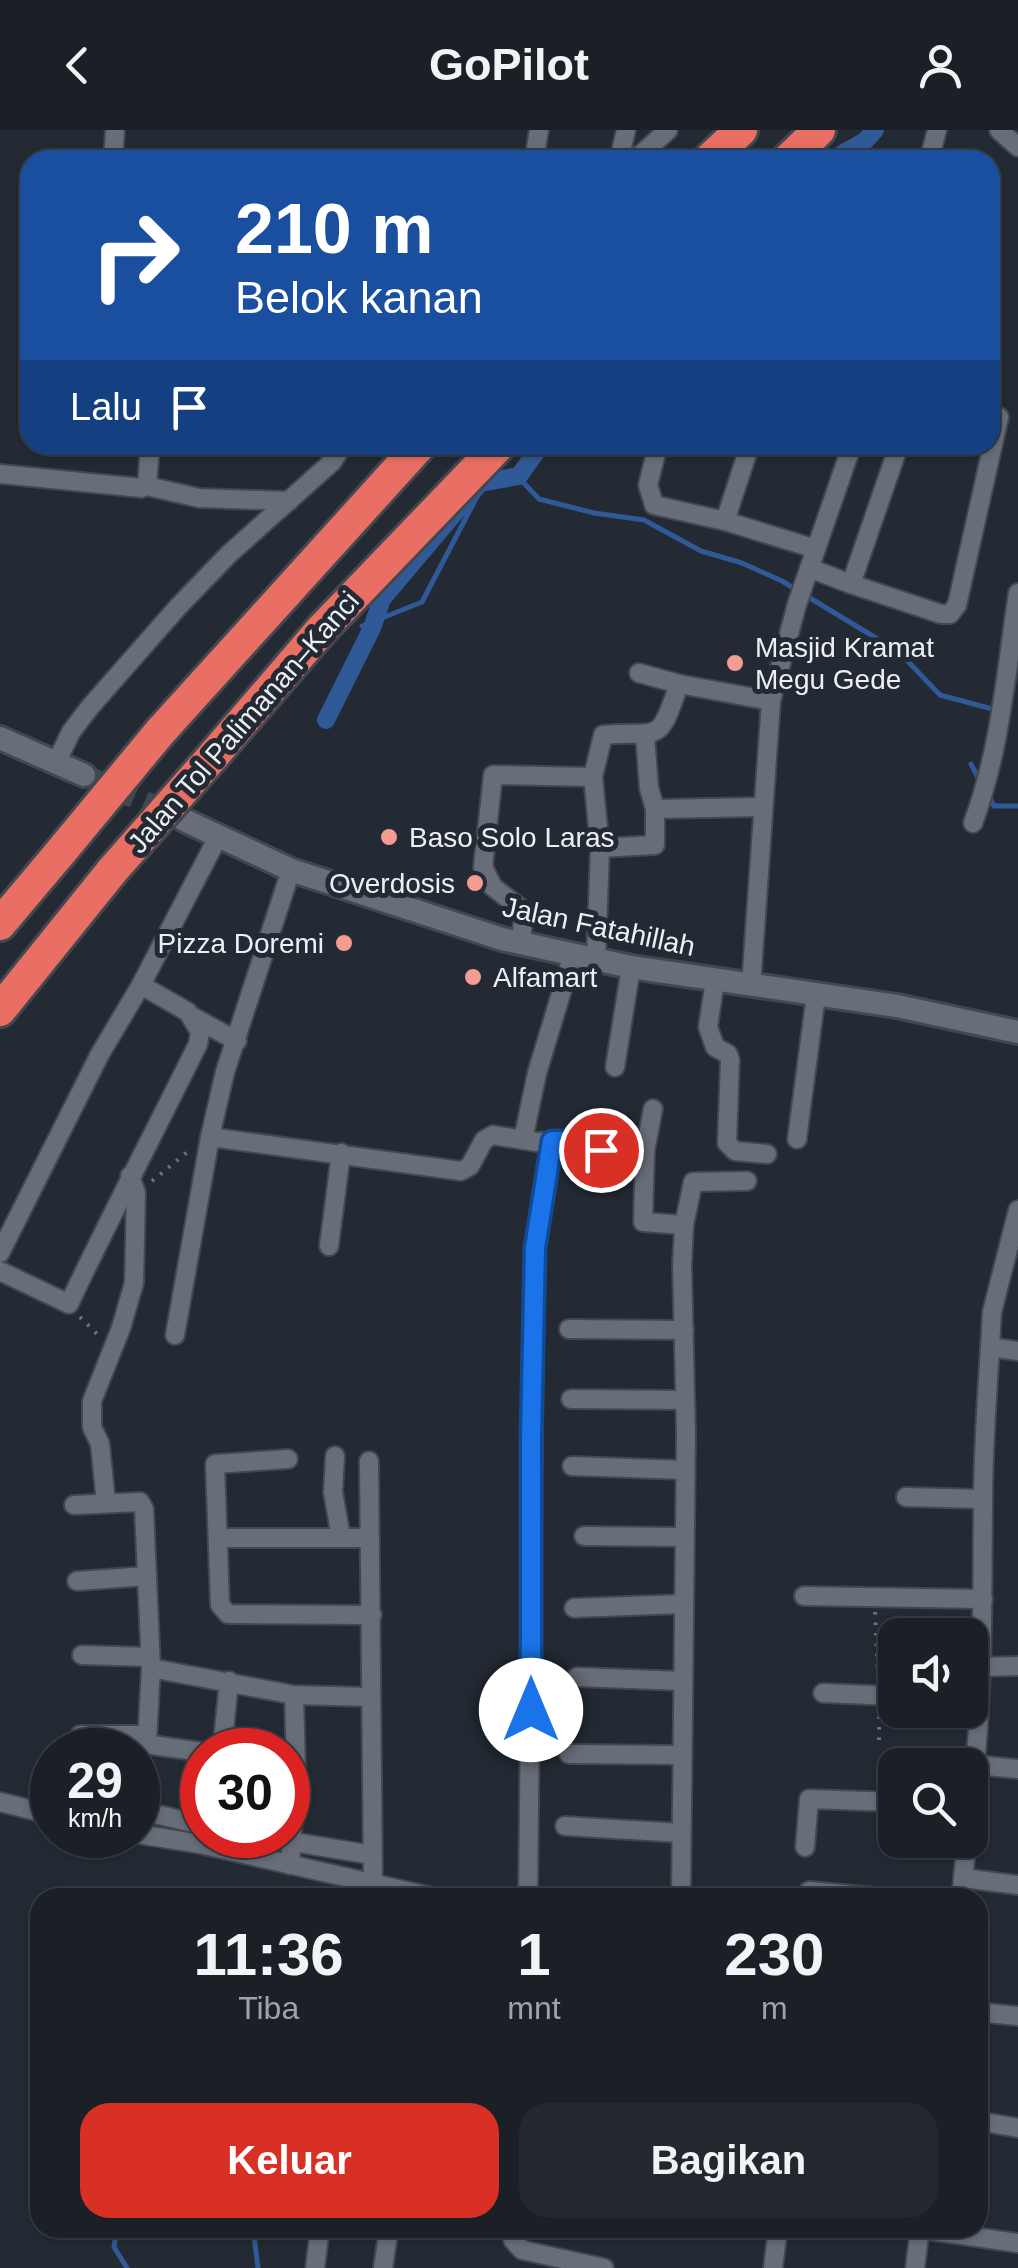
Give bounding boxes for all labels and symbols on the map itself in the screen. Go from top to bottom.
street label: Jalan Tol Palimanan–Kanci [122,585,365,859]
place label: Masjid Kramat Megu Gede [755,632,934,695]
marker: Masjid Kramat Megu Gede [724,652,746,674]
place label: Baso Solo Laras [409,822,614,853]
marker: Baso Solo Laras [378,826,400,848]
place label: Overdosis [329,868,455,899]
marker: Overdosis [464,872,486,894]
street label: Jalan Fatahillah [500,891,698,962]
place label: Pizza Doremi [158,928,324,959]
marker: Pizza Doremi [333,932,355,954]
place label: Alfamart [493,962,597,993]
marker: Alfamart [462,966,484,988]
pin [559,1108,644,1193]
position arrow [479,1658,583,1762]
speed limit sign: 30 [180,1728,310,1858]

